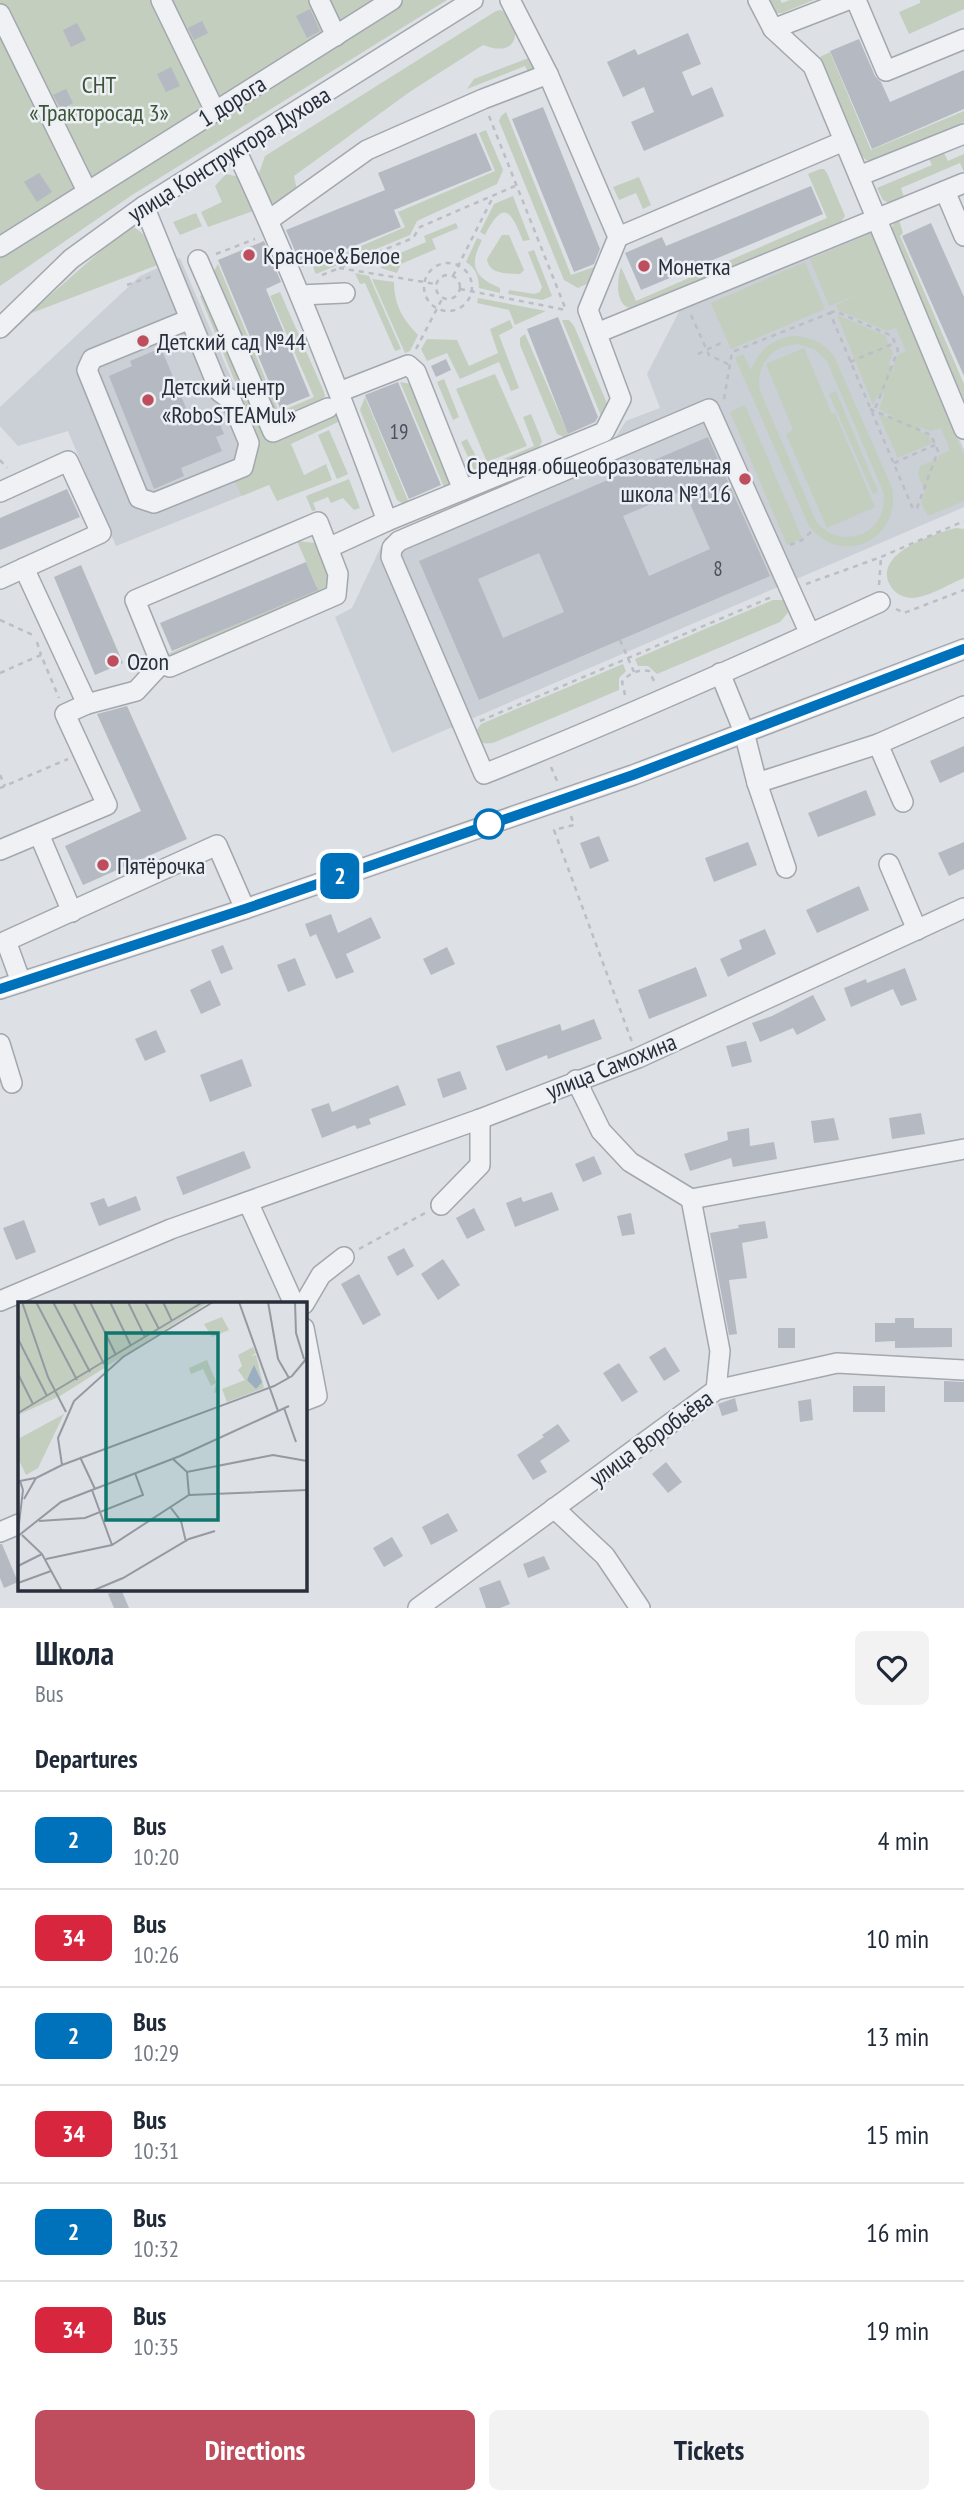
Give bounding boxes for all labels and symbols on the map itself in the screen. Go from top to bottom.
street label: 1 дорога [192,68,272,134]
park label: СНТ «Тракторосад 3» [29,69,169,128]
street label: улица Конструктора Духова [122,79,336,229]
place label: Красное&Белое [263,240,400,271]
marker: Красное&Белое [241,247,257,263]
place label: Монетка [658,251,731,282]
marker: Монетка [636,258,652,274]
place label: Детский сад №44 [157,326,306,357]
marker: Детский сад №44 [135,333,151,349]
place label: Детский центр «RoboSTEAMul» [162,371,296,430]
marker: Детский центр «RoboSTEAMul» [140,392,156,408]
house number: 19 [390,418,408,445]
place label: Средняя общеобразовательная школа №116 [466,450,731,509]
marker: Средняя общеобразовательная школа №116 [737,471,753,487]
house number: 8 [713,555,723,582]
place label: Ozon [127,646,169,677]
marker: Ozon [105,653,121,669]
unlabelled marker [474,809,504,839]
place label: Пятёрочка [117,850,205,881]
line badge: 2 [317,853,363,899]
marker: Пятёрочка [95,857,111,873]
street label: улица Самохина [541,1026,681,1106]
inset map [18,1302,306,1590]
street label: улица Воробьёва [583,1383,719,1493]

